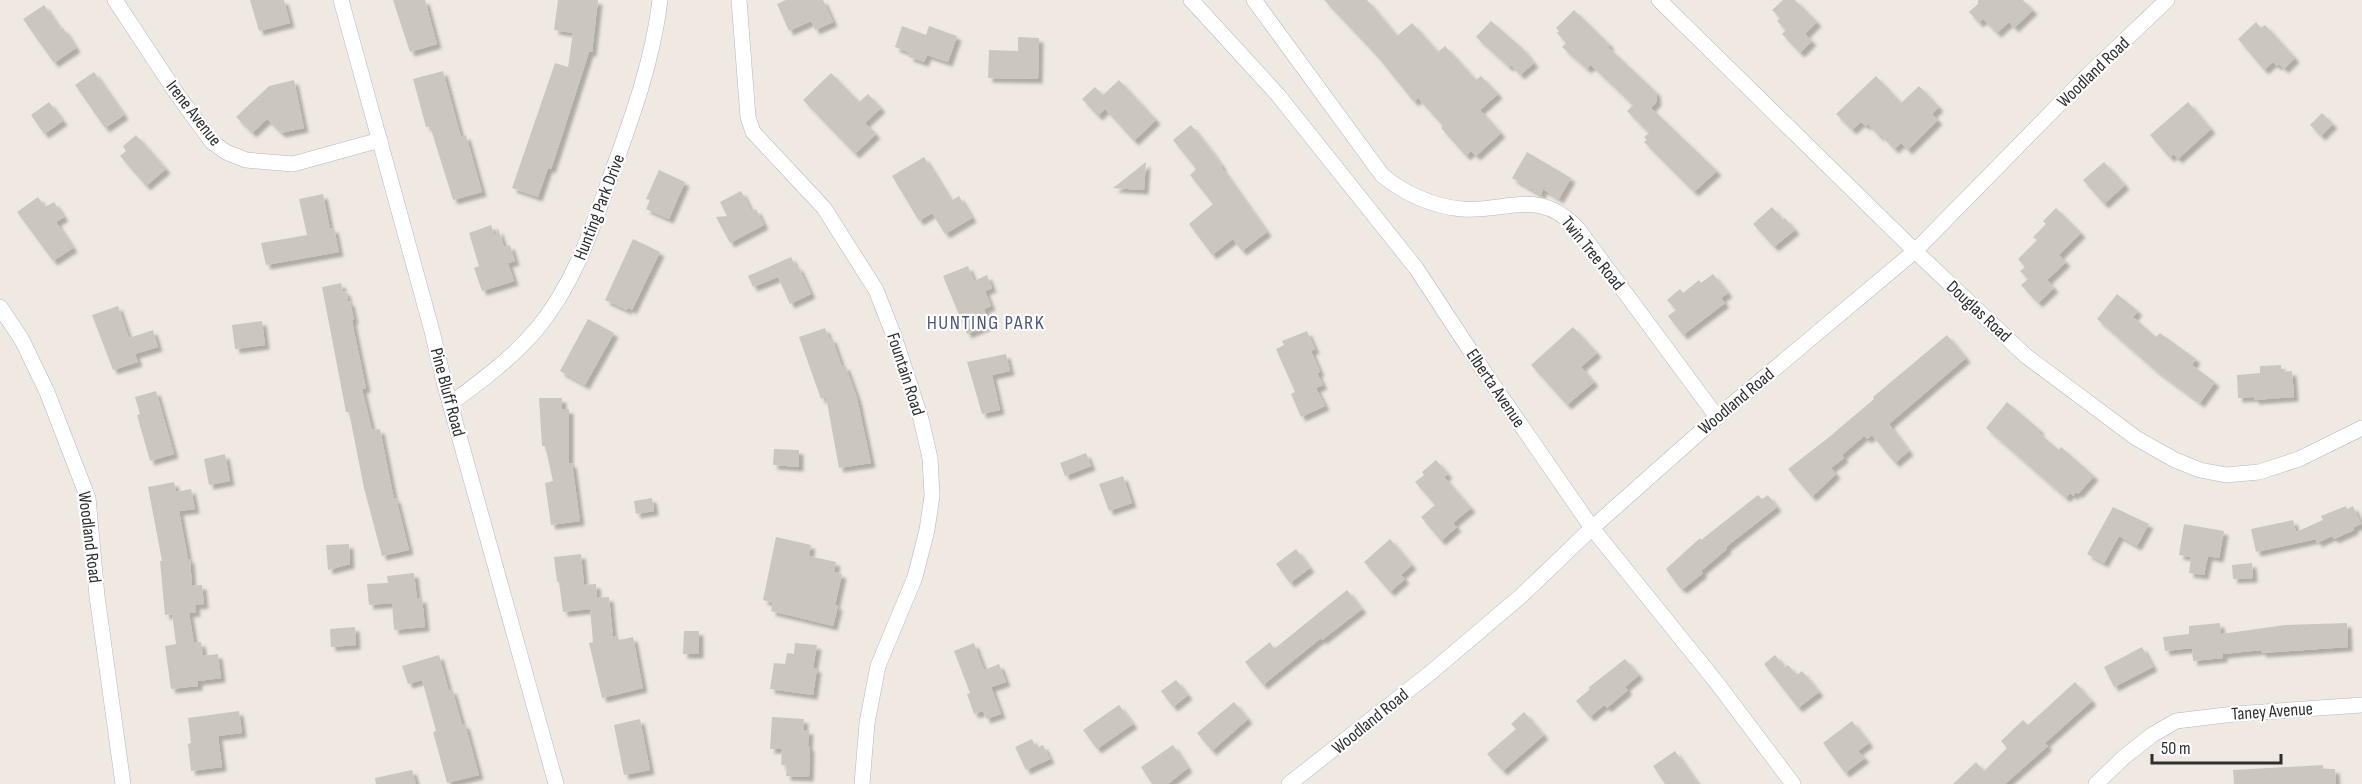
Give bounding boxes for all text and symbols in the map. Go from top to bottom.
street label: Woodland Road [2053,33,2134,112]
street label: Irene Avenue [161,76,226,150]
street label: Hunting Park Drive [570,151,629,263]
street label: Twin Tree Road [1557,212,1629,294]
street label: Douglas Road [1942,276,2015,347]
district label: HUNTING PARK [927,311,1045,335]
street label: Fountain Road [882,330,929,418]
street label: Elberta Avenue [1462,345,1529,431]
street label: Pine Bluff Road [426,346,469,439]
street label: Woodland Road [1694,364,1778,439]
street label: Woodland Road [73,490,106,584]
street label: Woodland Road [1328,684,1413,759]
street label: Taney Avenue [2231,698,2314,725]
scale bar [2152,727,2281,765]
text: 50 m [2161,738,2191,759]

